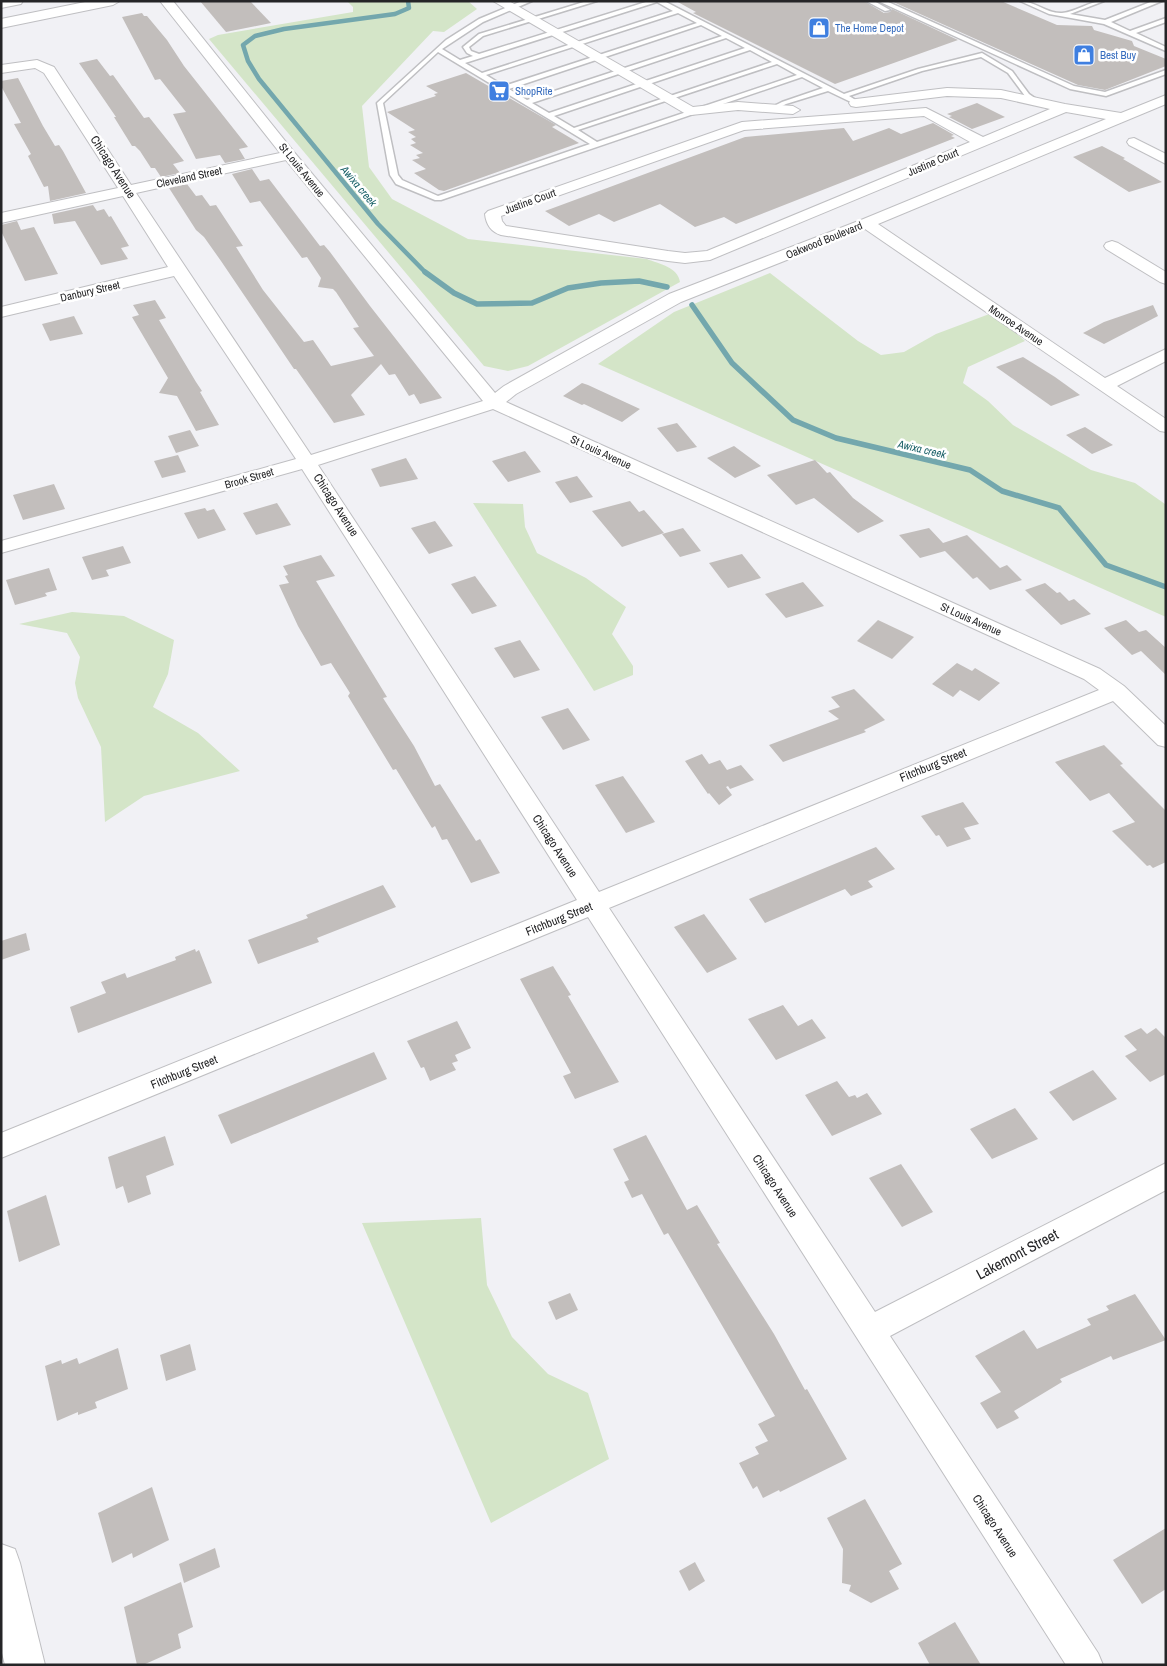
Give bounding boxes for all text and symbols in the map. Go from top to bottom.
shop icon: The Home Depot [807,16,831,40]
place label: The Home Depot [835,21,904,35]
shop icon: Best Buy [1072,43,1096,67]
place label: Best Buy [1100,48,1137,62]
supermarket icon: ShopRite [487,79,511,103]
place label: ShopRite [515,84,553,98]
street label: Chicago Avenue [87,132,139,202]
street label: St Louis Avenue [276,140,328,200]
street label: Justine Court [906,145,961,179]
water label: Awixa creek [337,162,380,210]
street label: Cleveland Street [155,163,224,191]
street label: Justine Court [502,185,558,217]
street label: Oakwood Boulevard [784,218,864,262]
street label: Danbury Street [59,277,122,305]
street label: Monroe Avenue [986,302,1046,348]
street label: St Louis Avenue [568,432,634,472]
water label: Awixa creek [896,436,948,461]
street label: Brook Street [223,464,275,492]
street label: Chicago Avenue [310,470,362,540]
street label: St Louis Avenue [938,599,1004,639]
street label: Fitchburg Street [897,744,969,786]
street label: Chicago Avenue [529,811,581,881]
street label: Fitchburg Street [523,898,595,940]
street label: Fitchburg Street [148,1051,220,1093]
street label: Chicago Avenue [749,1151,801,1221]
street label: Lakemont Street [972,1223,1062,1284]
street label: Chicago Avenue [969,1491,1021,1561]

